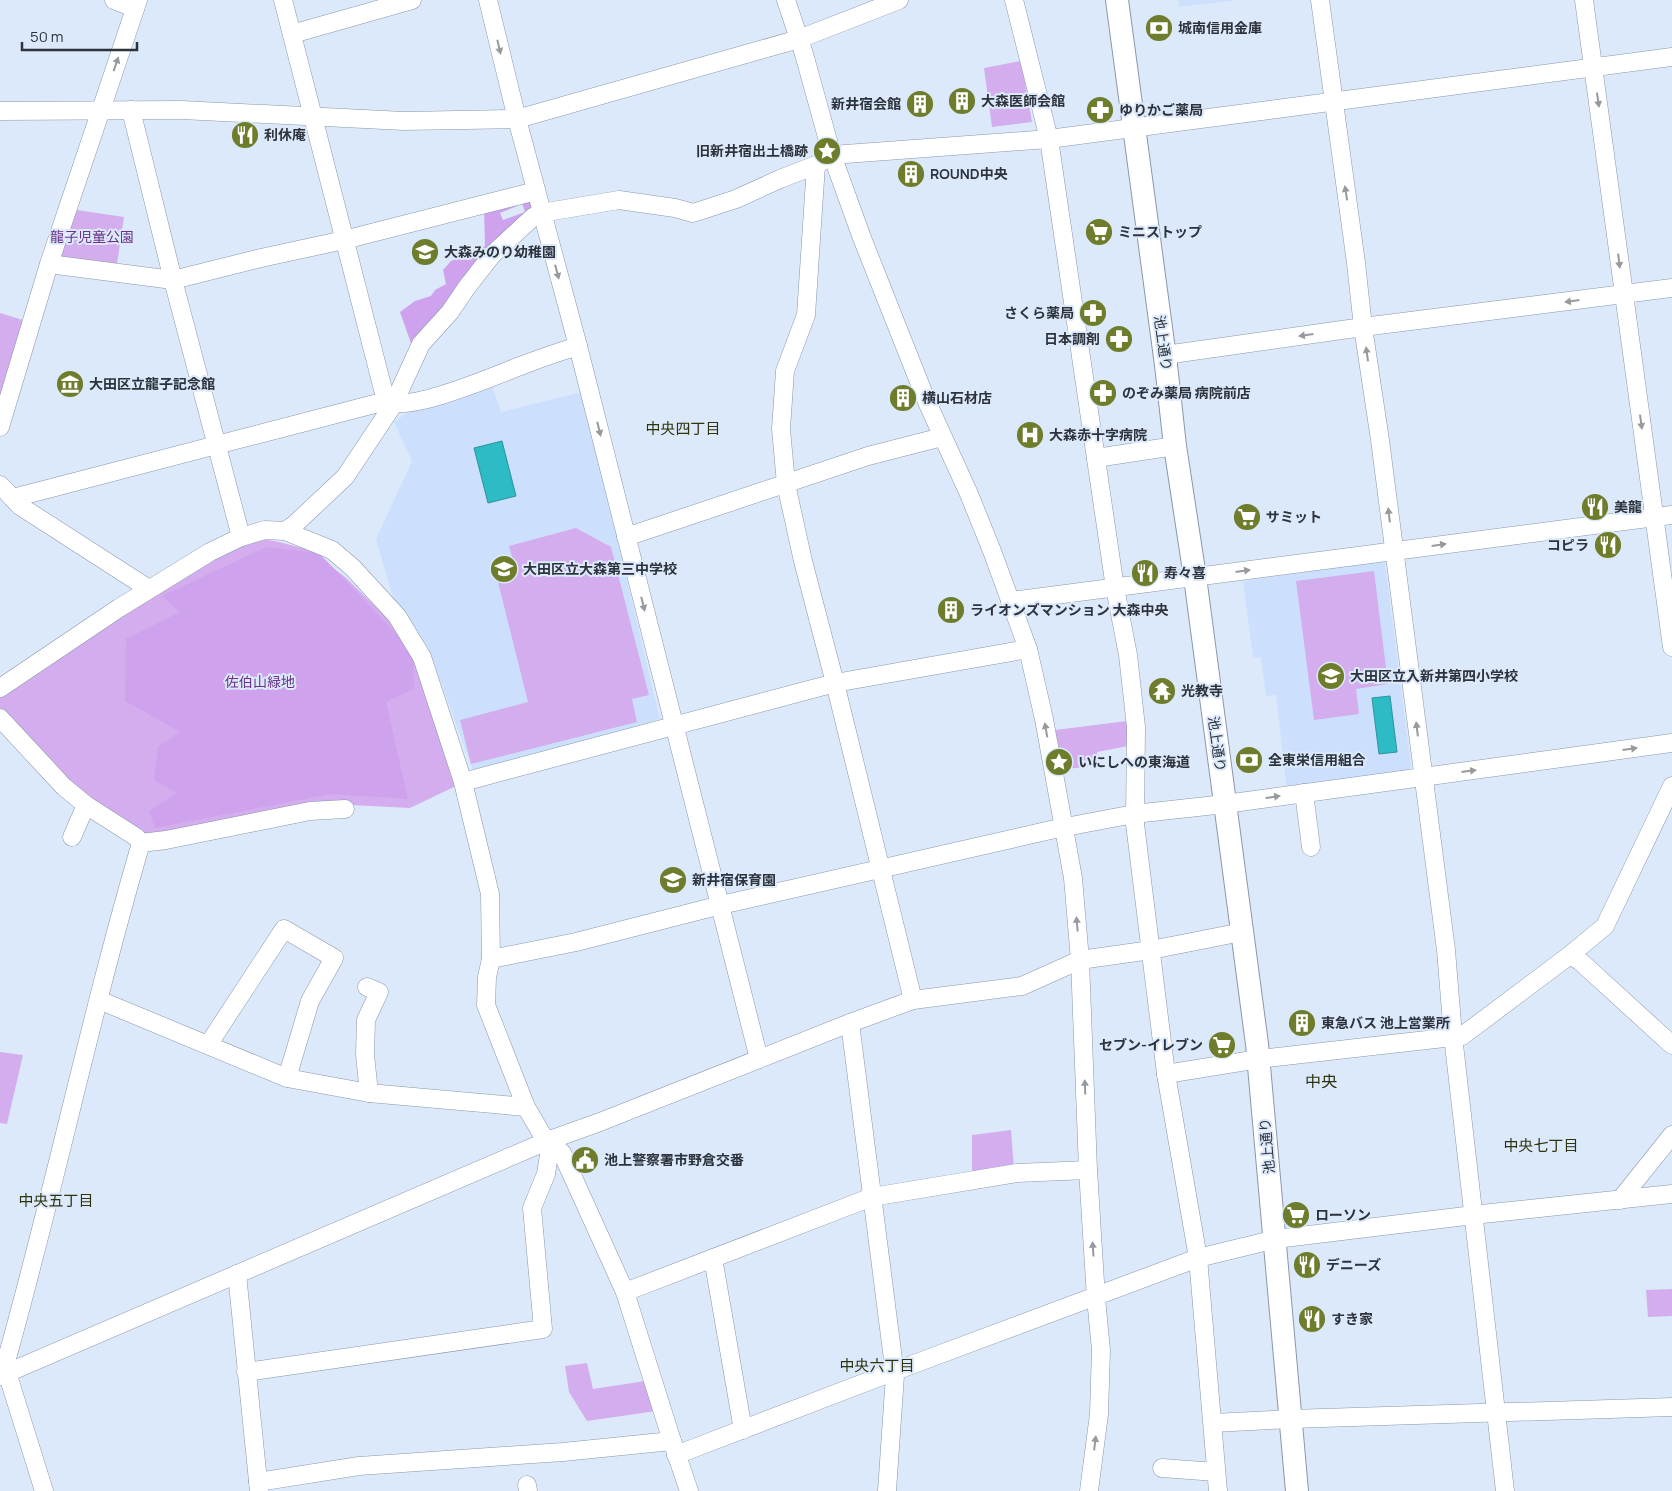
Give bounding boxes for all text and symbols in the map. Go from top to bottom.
bank icon: 城南信用金庫 [1144,13,1174,43]
place label: 城南信用金庫 [1178,18,1262,37]
scale bar [22,20,138,52]
text: 50 m [30,26,64,47]
one-way arrow [495,40,503,55]
one-way arrow [112,56,120,71]
building icon: 大森医師会館 [947,86,977,116]
building icon: 新井宿会館 [905,89,935,119]
place label: 大森医師会館 [981,91,1065,110]
one-way arrow [1594,93,1602,109]
place label: 新井宿会館 [831,94,901,113]
pharmacy icon: ゆりかご薬局 [1085,95,1115,125]
place label: ゆりかご薬局 [1119,100,1203,119]
restaurant icon: 利休庵 [230,120,260,150]
place label: 利休庵 [264,125,306,144]
place icon: 旧新井宿出土橋跡 [812,136,842,166]
place label: 旧新井宿出土橋跡 [696,141,808,160]
building icon: ROUND中央 [896,159,926,189]
place label: ROUND中央 [930,164,1008,183]
one-way arrow [1342,185,1350,201]
supermarket icon: ミニストップ [1084,217,1114,247]
place label: ミニストップ [1118,222,1202,241]
park label: 龍子児童公園 [50,227,134,246]
school or university icon: 大森みのり幼稚園 [410,237,440,267]
place label: 大森みのり幼稚園 [444,242,556,261]
one-way arrow [1615,254,1623,270]
one-way arrow [554,265,562,280]
pharmacy icon: さくら薬局 [1078,298,1108,328]
one-way arrow [1563,298,1579,306]
place label: さくら薬局 [1004,303,1074,322]
street label: 池上通り [1150,314,1177,372]
pharmacy icon: 日本調剤 [1104,324,1134,354]
place label: 日本調剤 [1044,329,1100,348]
one-way arrow [1298,331,1314,339]
one-way arrow [1363,346,1371,362]
museum icon: 大田区立龍子記念館 [55,369,85,399]
place label: 大田区立龍子記念館 [89,374,215,393]
pharmacy icon: のぞみ薬局 病院前店 [1088,378,1118,408]
building icon: 横山石材店 [888,383,918,413]
place label: のぞみ薬局 病院前店 [1122,383,1251,402]
place label: 横山石材店 [922,388,992,407]
one-way arrow [1637,415,1645,431]
district label: 中央四丁目 [645,418,721,439]
hospital icon: 大森赤十字病院 [1015,420,1045,450]
one-way arrow [595,422,603,437]
place label: 大森赤十字病院 [1049,425,1147,444]
restaurant icon: 美龍 [1580,492,1610,522]
place label: 美龍 [1614,497,1642,516]
supermarket icon: サミット [1232,502,1262,532]
place label: サミット [1266,507,1322,526]
one-way arrow [1385,507,1393,523]
restaurant icon: コピラ [1593,530,1623,560]
place label: コピラ [1547,535,1589,554]
one-way arrow [1431,541,1447,549]
school or university icon: 大田区立大森第三中学校 [489,554,519,584]
restaurant icon: 寿々喜 [1130,558,1160,588]
place label: 大田区立大森第三中学校 [523,559,677,578]
place label: 寿々喜 [1164,563,1206,582]
one-way arrow [1235,567,1251,575]
building icon: ライオンズマンション 大森中央 [936,595,966,625]
one-way arrow [639,596,647,611]
place label: ライオンズマンション 大森中央 [970,600,1169,619]
school or university icon: 大田区立入新井第四小学校 [1316,661,1346,691]
place label: 大田区立入新井第四小学校 [1350,666,1518,685]
park label: 佐伯山緑地 [225,672,295,691]
temple icon: 光教寺 [1147,676,1177,706]
place label: 光教寺 [1181,681,1223,700]
street label: 池上通り [1204,715,1231,773]
one-way arrow [1413,720,1421,736]
one-way arrow [1041,721,1049,737]
bank icon: 全東栄信用組合 [1234,745,1264,775]
one-way arrow [1622,745,1638,753]
place icon: いにしへの東海道 [1044,747,1074,777]
place label: 全東栄信用組合 [1268,750,1366,769]
place label: いにしへの東海道 [1078,752,1190,771]
one-way arrow [1461,767,1477,775]
one-way arrow [1266,793,1282,801]
school or university icon: 新井宿保育園 [658,865,688,895]
place label: 新井宿保育園 [692,870,776,889]
one-way arrow [1073,916,1081,932]
building icon: 東急バス 池上営業所 [1287,1008,1317,1038]
place label: 東急バス 池上営業所 [1321,1013,1450,1032]
supermarket icon: セブン-イレブン [1207,1030,1237,1060]
place label: セブン-イレブン [1099,1035,1203,1054]
district label: 中央 [1305,1070,1337,1092]
one-way arrow [1081,1078,1089,1094]
street label: 池上通り [1255,1117,1278,1175]
district label: 中央七丁目 [1503,1135,1579,1156]
public building icon: 池上警察署市野倉交番 [570,1145,600,1175]
place label: 池上警察署市野倉交番 [604,1150,744,1169]
district label: 中央五丁目 [18,1190,94,1211]
supermarket icon: ローソン [1281,1200,1311,1230]
place label: ローソン [1315,1205,1371,1224]
one-way arrow [1088,1241,1096,1257]
restaurant icon: デニーズ [1292,1250,1322,1280]
place label: デニーズ [1326,1255,1381,1274]
restaurant icon: すき家 [1297,1304,1327,1334]
place label: すき家 [1331,1309,1373,1328]
district label: 中央六丁目 [839,1355,915,1376]
one-way arrow [1091,1434,1099,1450]

